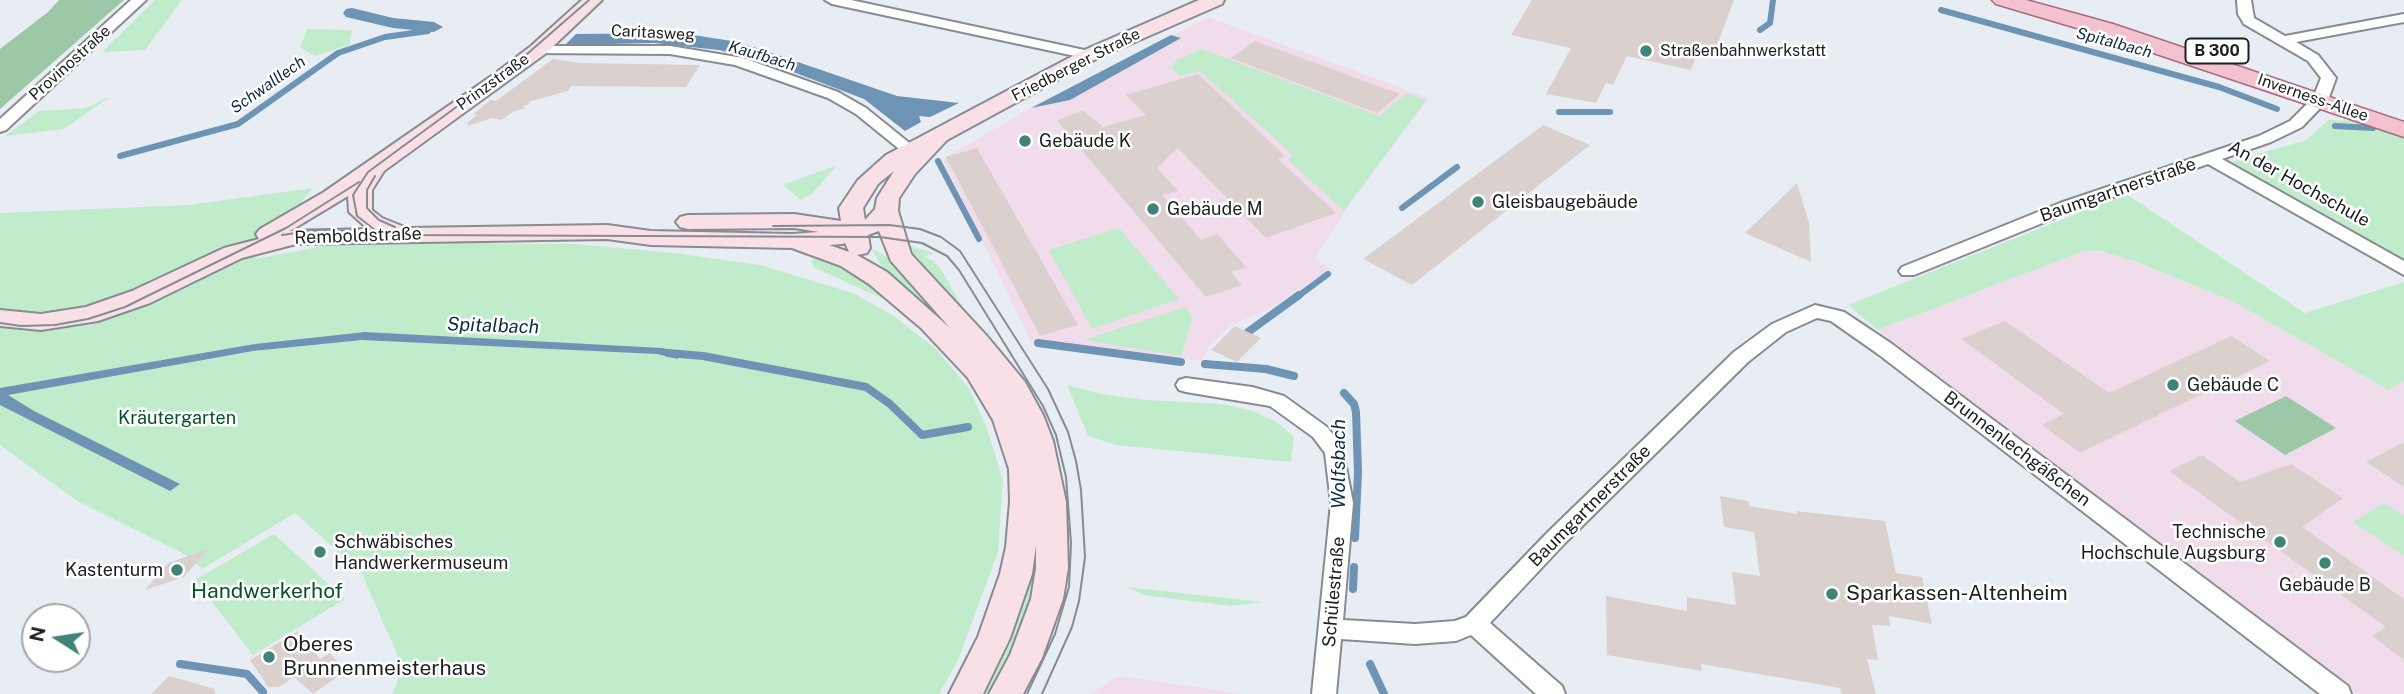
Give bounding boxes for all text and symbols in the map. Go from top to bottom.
street label: Provinostraße [25,21,115,105]
street label: Caritasweg [610,21,696,45]
street label: Friedberger Straße [1008,24,1144,106]
water label: Spitalbach [2074,24,2154,62]
water label: Kaufbach [726,37,798,75]
road number: B 300 [2186,38,2248,64]
place label: Straßenbahnwerkstatt [1660,41,1826,61]
marker: Straßenbahnwerkstatt [1638,43,1654,59]
street label: Prinzstraße [453,49,533,115]
water label: Schwalllech [227,52,309,118]
street label: Inverness-Allee [2255,70,2371,126]
place label: Gebäude K [1039,130,1131,152]
marker: Gebäude K [1017,133,1033,149]
street label: An der Hochschule [2224,136,2374,232]
street label: Baumgartnerstraße [2037,153,2199,227]
place label: Gleisbaugebäude [1492,191,1638,213]
marker: Gleisbaugebäude [1470,194,1486,210]
place label: Gebäude M [1167,198,1263,220]
marker: Gebäude M [1145,201,1161,217]
street label: Remboldstraße [294,223,422,249]
water label: Spitalbach [446,313,540,339]
place label: Gebäude C [2187,374,2279,396]
marker: Gebäude C [2165,377,2181,393]
street label: Brunnenlechgäßchen [1939,387,2095,511]
park label: Kräutergarten [118,407,236,429]
water label: Wolfsbach [1328,419,1350,509]
street label: Baumgartnerstraße [1524,440,1656,572]
place label: Technische Hochschule Augsburg [2081,521,2266,564]
place label: Schwäbisches Handwerkermuseum [334,531,508,574]
marker: Technische Hochschule Augsburg [2272,534,2288,550]
street label: Schülestraße [1318,536,1350,648]
marker: Schwäbisches Handwerkermuseum [312,544,328,560]
marker: Gebäude B [2317,555,2333,571]
place label: Kastenturm [65,559,163,581]
marker: Kastenturm [169,562,185,578]
place label: Gebäude B [2279,574,2371,596]
park label: Handwerkerhof [191,579,343,605]
place label: Sparkassen-Altenheim [1846,581,2068,607]
marker: Sparkassen-Altenheim [1824,586,1840,602]
north arrow [21,603,91,673]
text: N [25,625,50,644]
place label: Oberes Brunnenmeisterhaus [283,632,486,682]
marker: Oberes Brunnenmeisterhaus [261,649,277,665]

